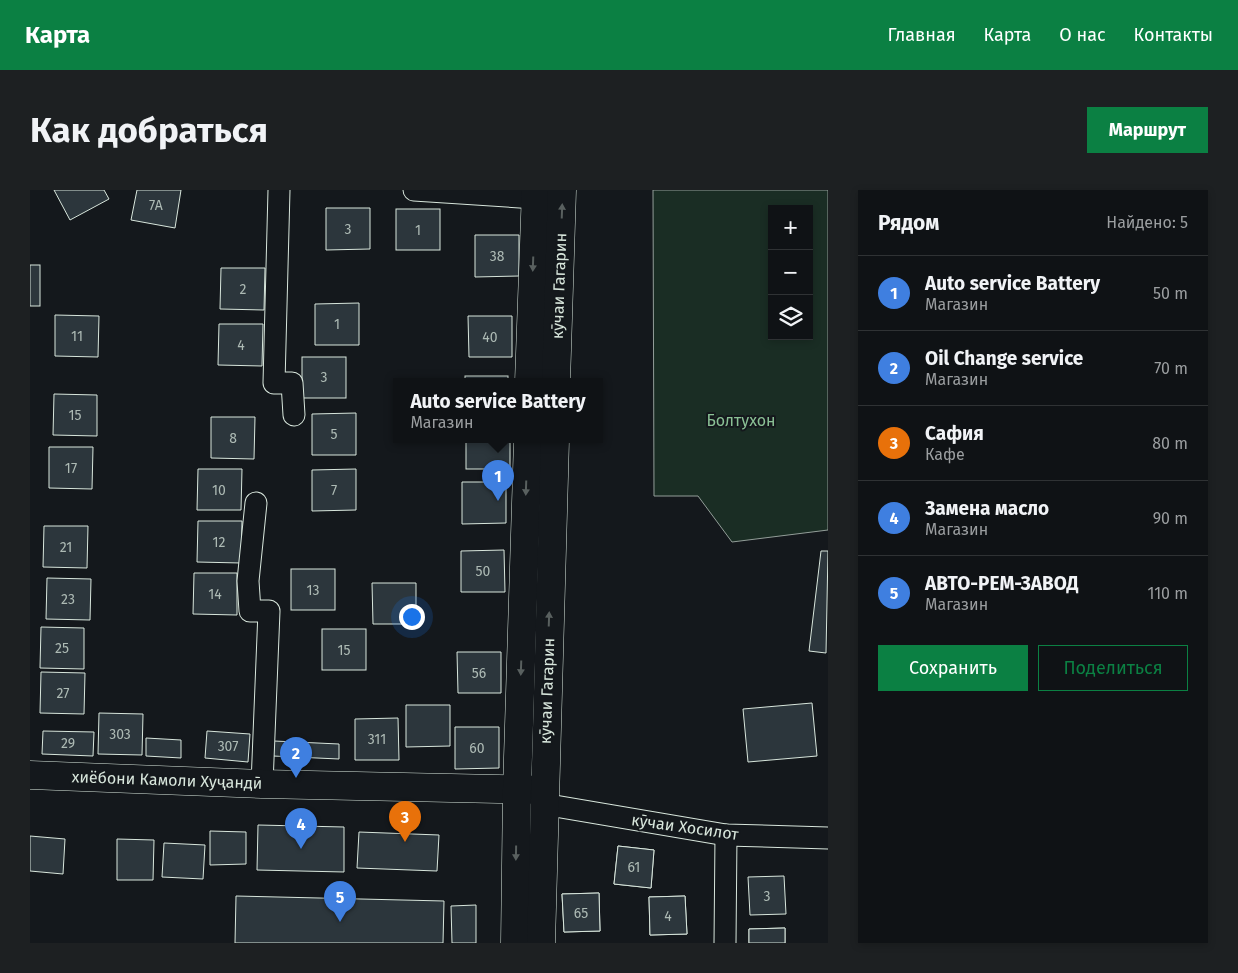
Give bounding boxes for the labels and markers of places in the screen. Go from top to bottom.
pin: 1 [482,460,514,501]
pin: 2 [280,737,312,778]
pin: 3 [389,801,421,842]
pin: 4 [285,808,317,849]
pin: 5 [324,881,356,922]

